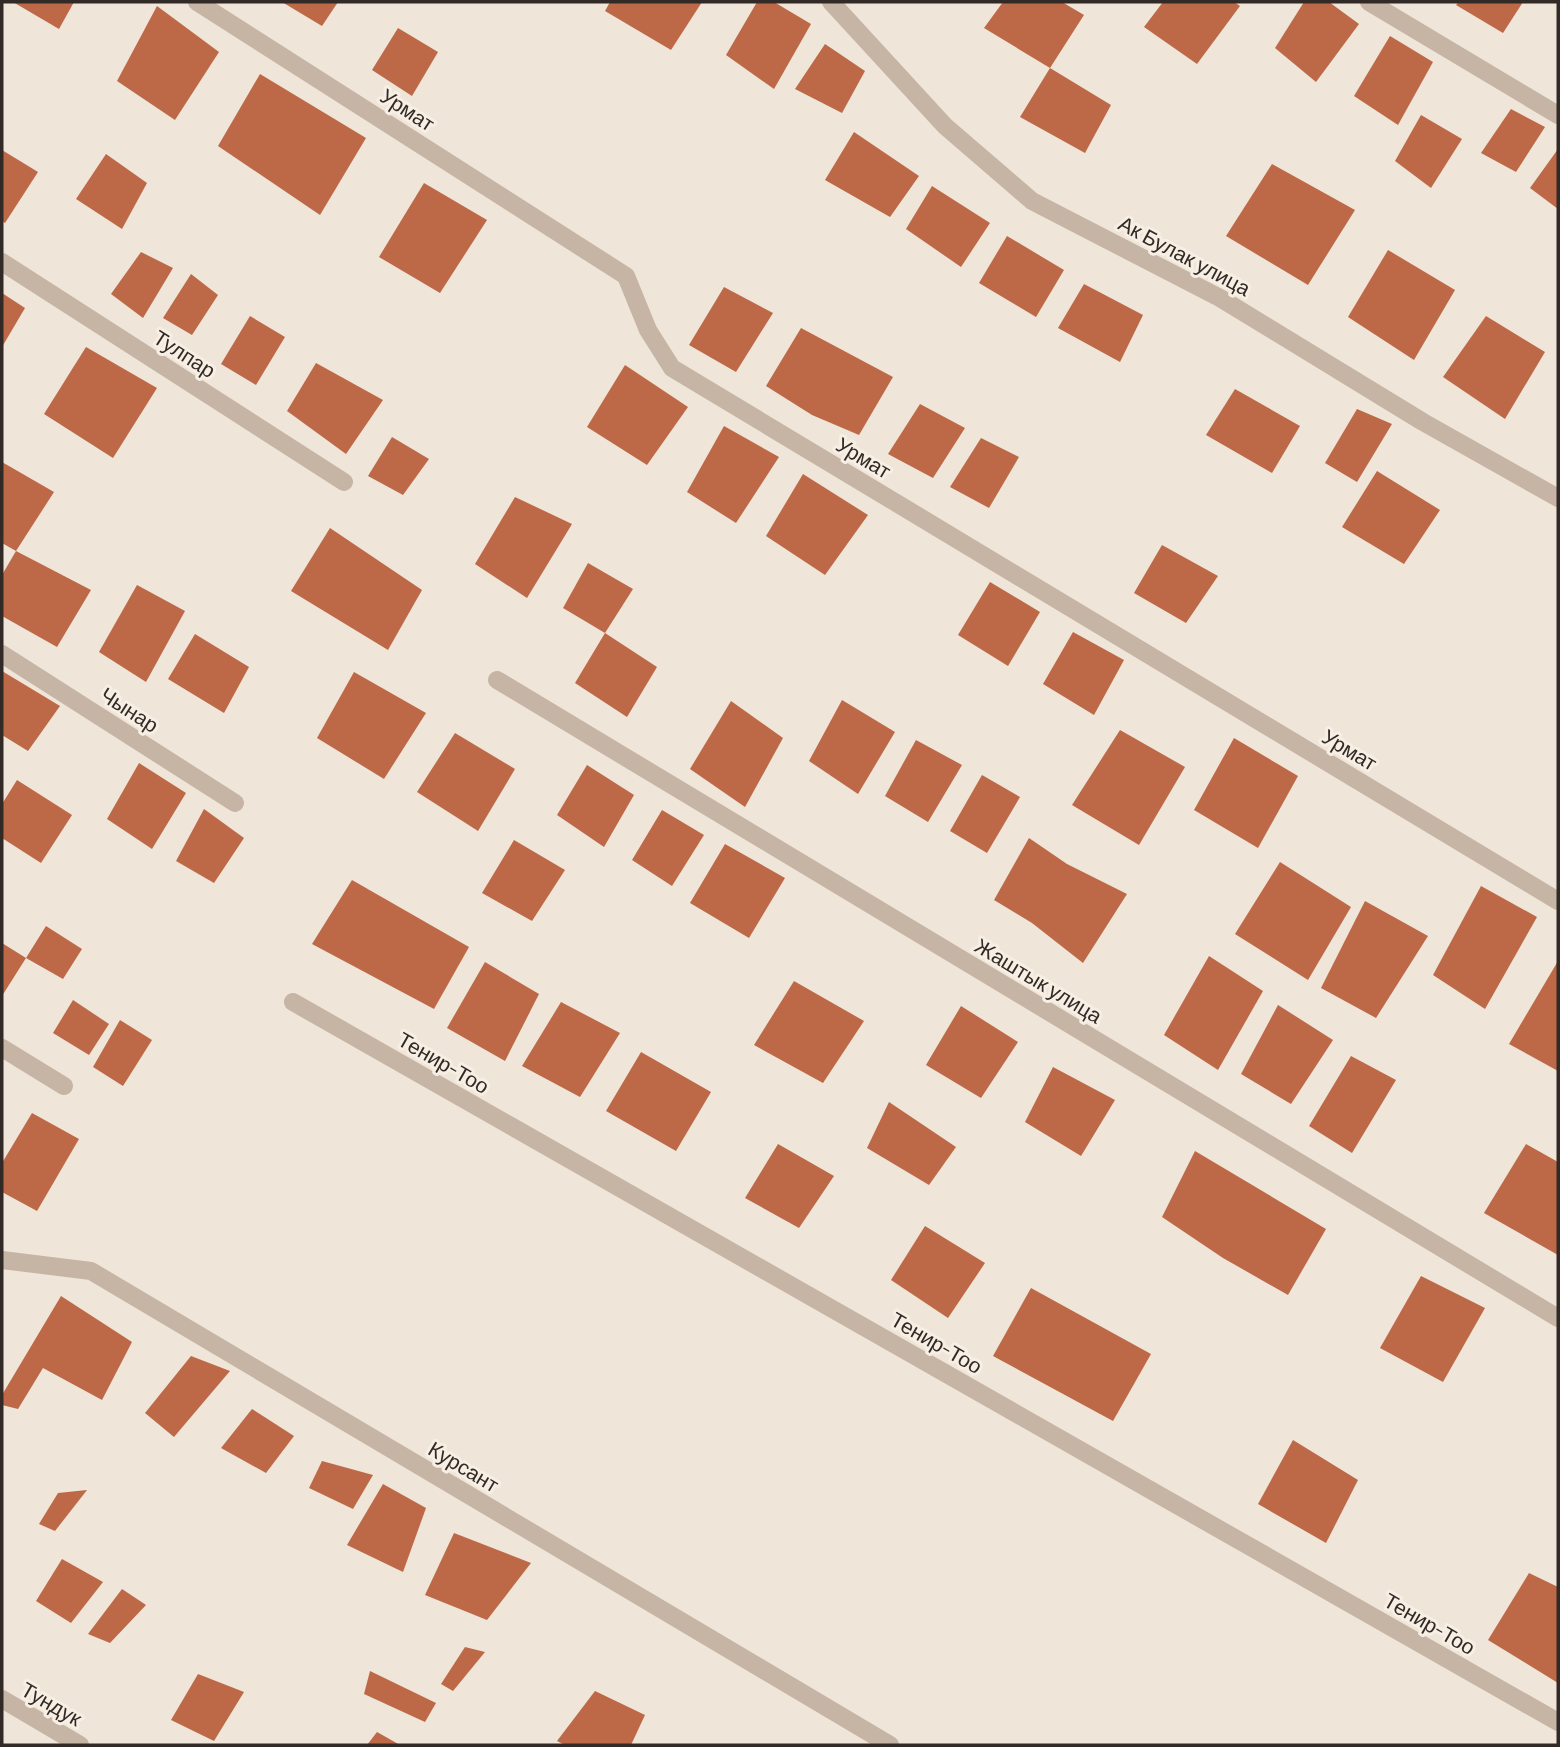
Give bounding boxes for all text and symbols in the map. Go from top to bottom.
street label: Урмат [376,82,440,136]
street label: Ак Булак улица [1115,210,1256,300]
street label: Тулпар [149,324,221,382]
street label: Урмат [832,431,896,483]
street label: Чынар [96,681,164,737]
street label: Урмат [1318,723,1382,775]
street label: Жаштык улица [971,932,1107,1028]
street label: Тенир-Тоо [394,1026,494,1098]
street label: Тенир-Тоо [887,1306,987,1378]
street label: Курсант [424,1435,504,1497]
street label: Тенир-Тоо [1380,1587,1480,1659]
street label: Тундук [17,1676,87,1731]

